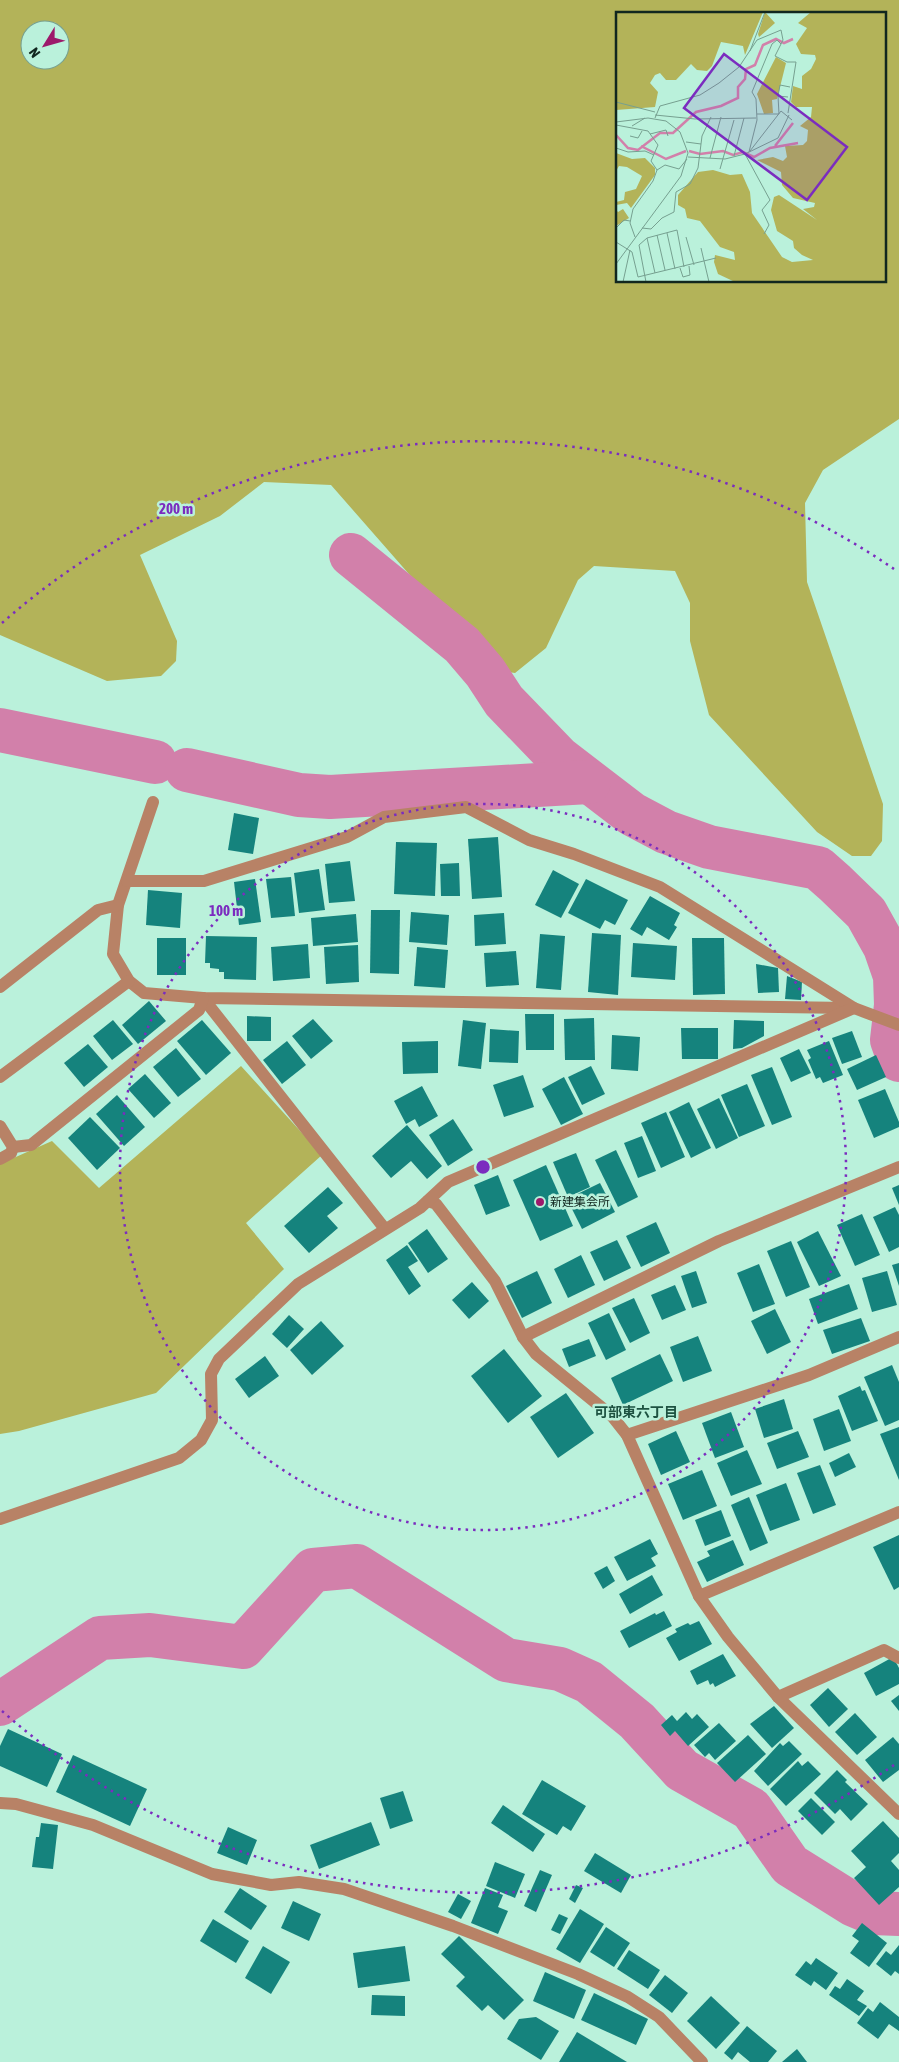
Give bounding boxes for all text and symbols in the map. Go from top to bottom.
inset map [616,12,886,282]
north arrow [20,20,70,70]
text: N [26,45,43,61]
text: 200 m [159,500,193,517]
text: 100 m [209,902,243,919]
centre of rings [474,1158,492,1176]
place label: 新建集会所 [550,1195,610,1209]
marker: 新建集会所 [534,1196,546,1208]
district label: 可部東六丁目 [594,1404,678,1420]

